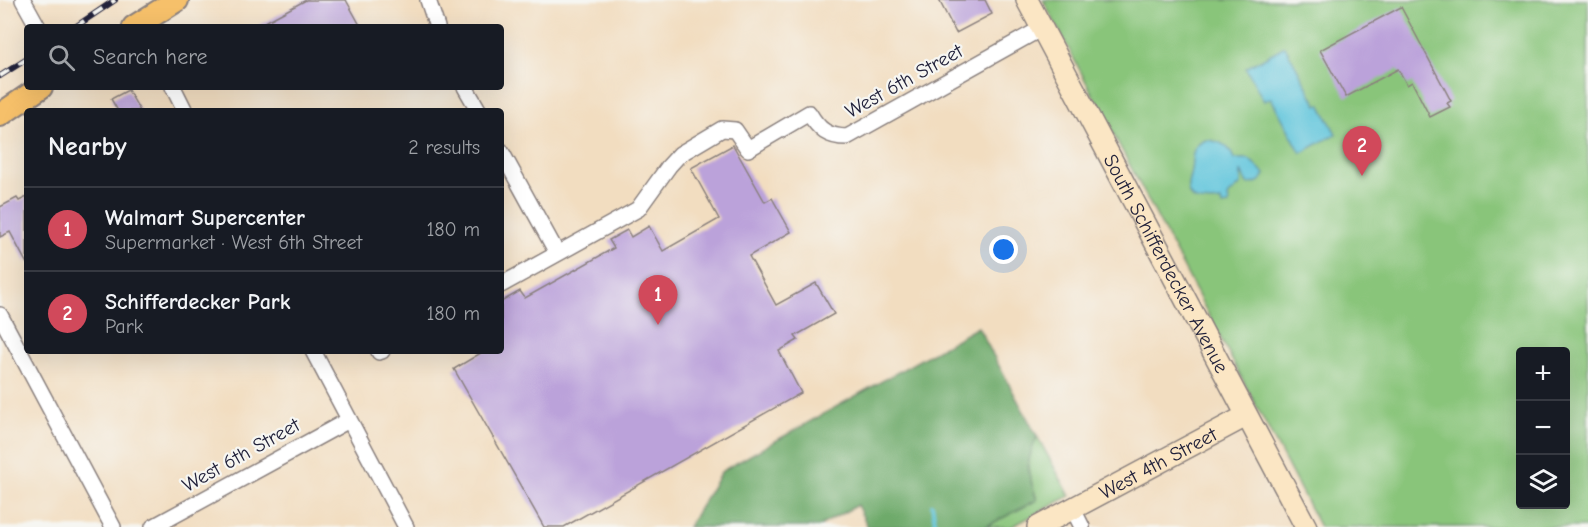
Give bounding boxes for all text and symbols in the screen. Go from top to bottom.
search box [24,24,504,90]
street label: West 6th Street [841,39,968,123]
icon: search [45,41,78,74]
text: Search here [93,44,208,70]
pin: 2 [1342,126,1382,176]
text: Nearby [48,132,127,162]
text: 2 results [408,136,480,159]
street label: South Schifferdecker Avenue [1099,150,1234,377]
text: Walmart Supercenter [105,205,305,231]
text: 1 [64,218,71,241]
text: 180 m [426,218,480,241]
text: Supermarket · West 6th Street [105,231,362,254]
your location [989,235,1018,264]
pin: 1 [638,276,678,325]
text: Schifferdecker Park [105,289,290,315]
text: 2 [63,302,72,325]
text: 180 m [426,302,480,325]
text: Park [105,315,143,338]
map controls [1516,347,1570,509]
button: + [1516,347,1570,401]
button: − [1516,401,1570,455]
street label: West 6th Street [178,413,305,497]
street label: West 4th Street [1095,422,1222,504]
button: layers [1516,455,1570,509]

